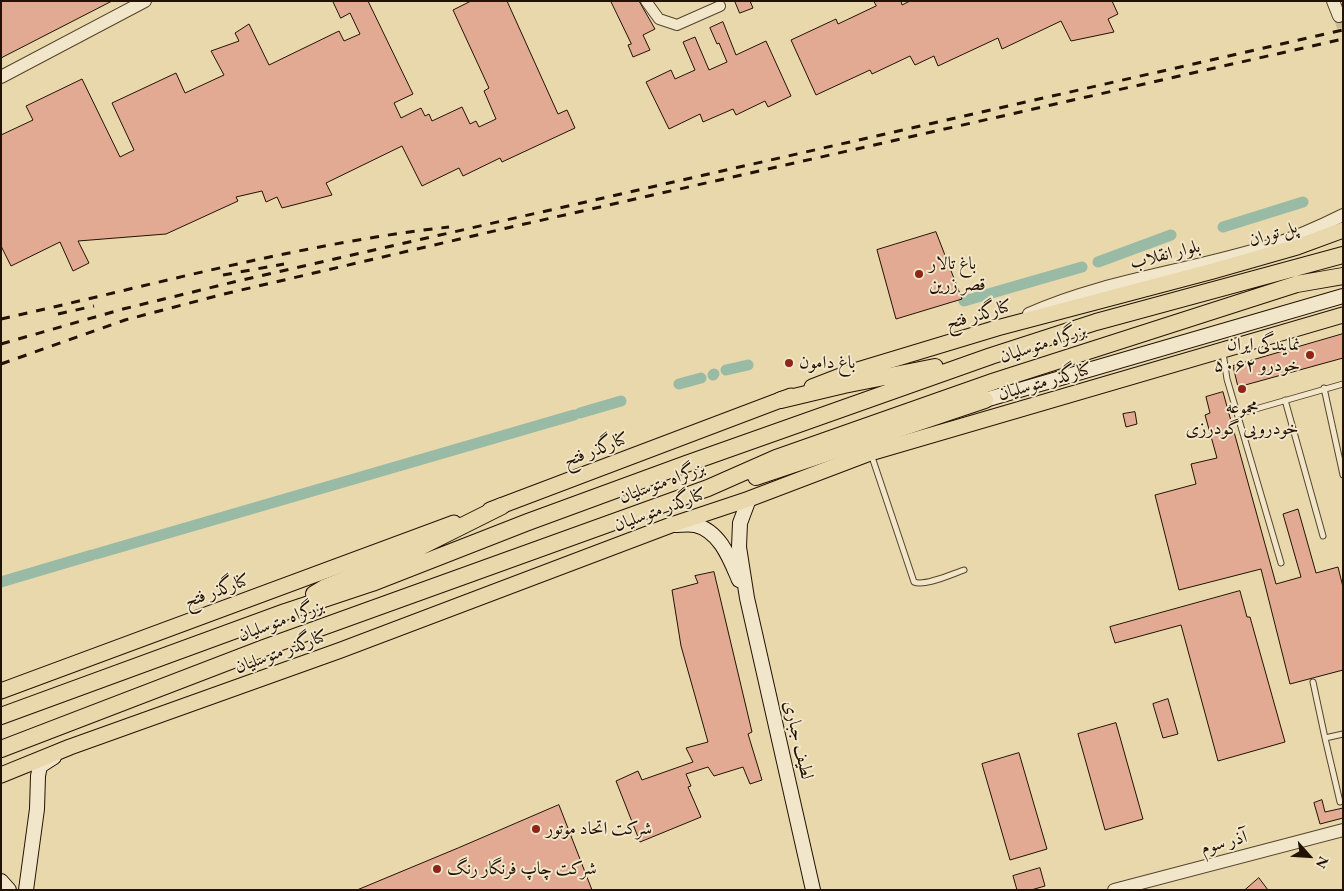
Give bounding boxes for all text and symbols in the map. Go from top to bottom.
street label: پل توران [1246,216,1300,252]
street label: بلوار انقلاب [1128,236,1202,274]
place label: باغ تالار قصر زرین [929,253,986,296]
marker: باغ تالار قصر زرین [913,268,925,280]
street label: کنارگذر فتح [944,295,1014,335]
street label: بزرگراه متوسلیان [997,320,1089,368]
place label: نمایندگی ایران خودرو ۵۰۶۲ [1214,334,1300,376]
marker: نمایندگی ایران خودرو ۵۰۶۲ [1304,349,1316,361]
place label: باغ دامون [799,352,855,374]
marker: باغ دامون [783,357,795,369]
street label: کنارگذر متوسلیان [996,358,1094,406]
marker: مجموعه خودرویی گودرزی [1236,383,1248,395]
place label: مجموعه خودرویی گودرزی [1185,397,1299,439]
street label: کنارگذر فتح [561,428,631,472]
street label: بزرگراه متوسلیان [616,457,708,509]
street label: کنارگذر متوسلیان [611,483,709,537]
street label: کنارگذر فتح [182,569,252,613]
street label: بزرگراه متوسلیان [235,595,327,647]
street label: کنارگذر متوسلیان [232,625,330,679]
street label: لطیف جباری [778,698,818,782]
place label: شرکت اتحاد موتور [546,818,652,840]
marker: شرکت اتحاد موتور [530,823,542,835]
street label: آذر سوم [1198,826,1250,860]
north arrow [1284,831,1334,881]
text: N [1312,854,1333,872]
place label: شرکت چاپ فرنگار رنگ [447,858,597,880]
marker: شرکت چاپ فرنگار رنگ [431,863,443,875]

